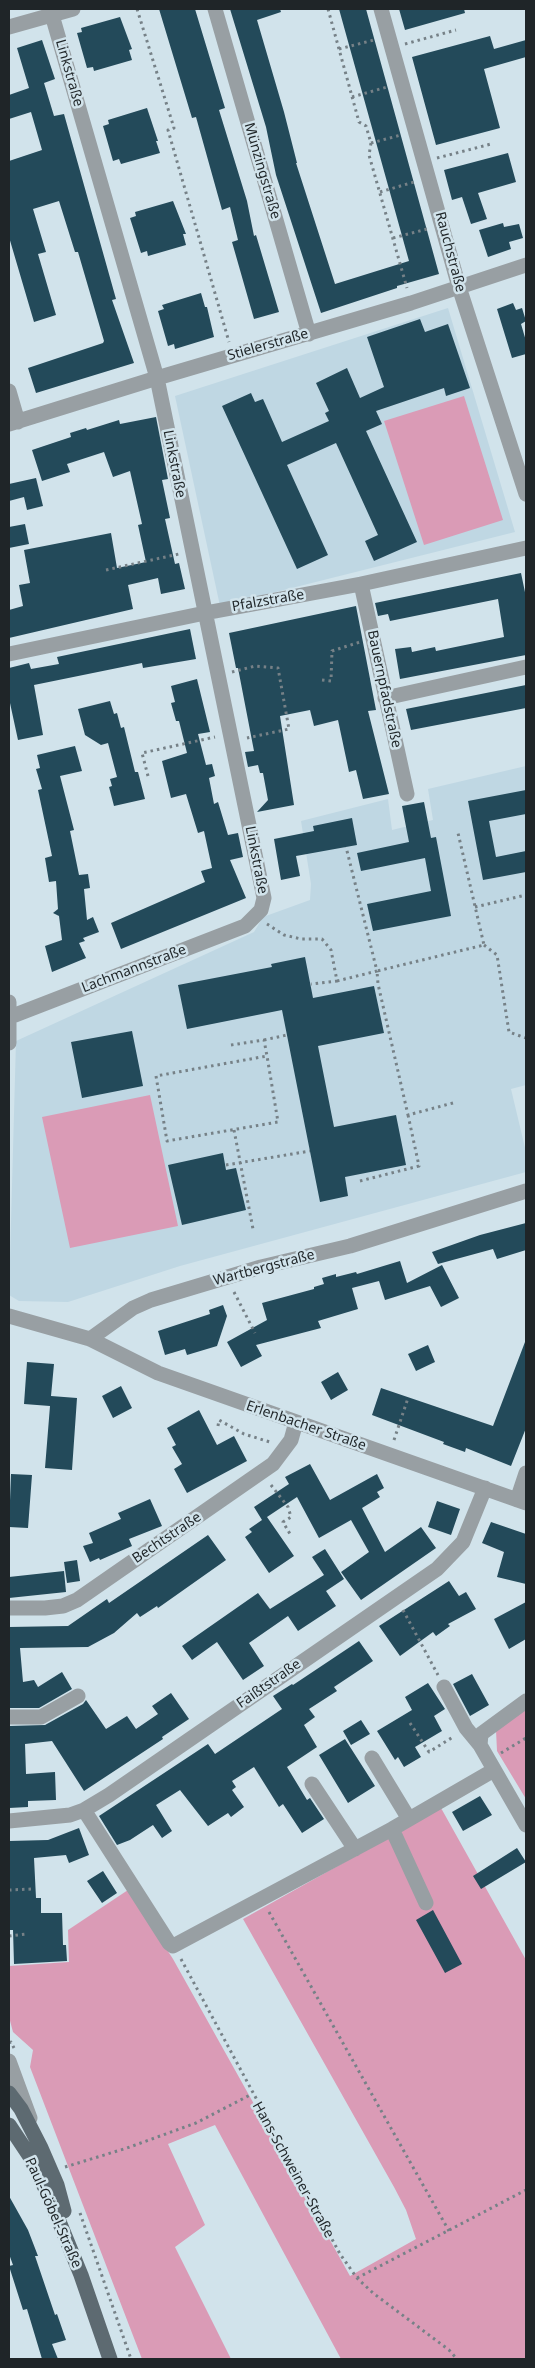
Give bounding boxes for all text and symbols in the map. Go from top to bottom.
street label: Linkstraße [51,38,87,108]
street label: Münzingstraße [240,121,284,221]
street label: Rauchstraße [431,210,469,294]
street label: Stielerstraße [226,325,310,365]
street label: Linkstraße [159,429,189,499]
street label: Pfalzstraße [231,586,305,616]
street label: Bauernpfadstraße [363,629,405,749]
street label: Linkstraße [241,825,271,895]
street label: Lachmannstraße [79,941,189,997]
street label: Wartbergstraße [212,1246,316,1290]
street label: Erlenbacher Straße [244,1398,368,1454]
street label: Bechtstraße [129,1509,205,1567]
street label: Faißtstraße [234,1656,304,1712]
street label: Hans-Schweiner-Straße [248,2099,338,2241]
street label: Paul-Göbel-Straße [21,2155,85,2271]

